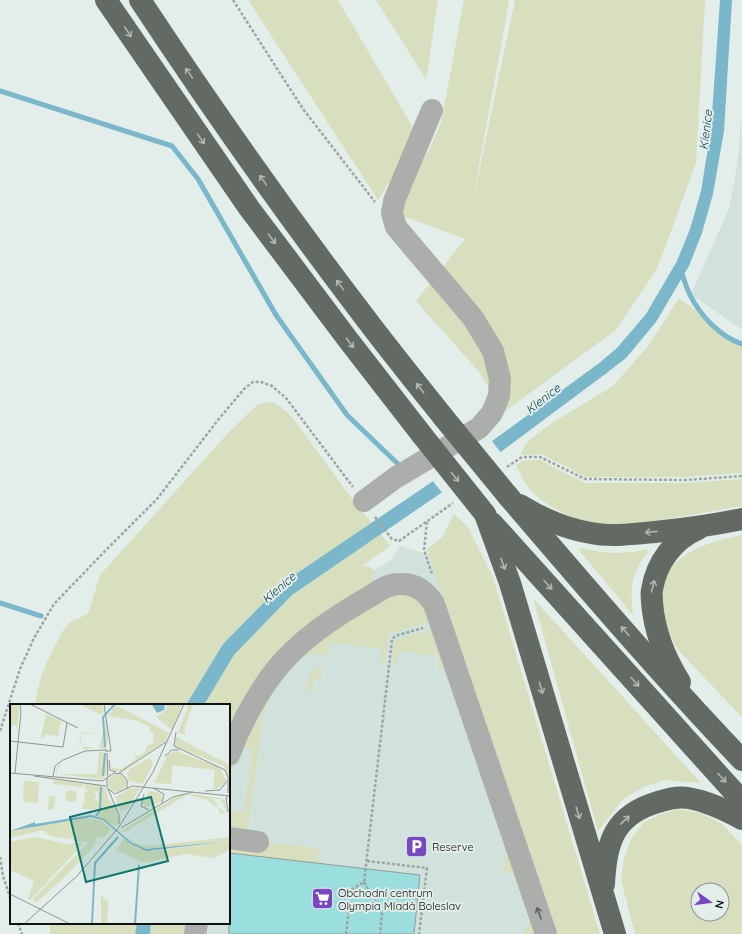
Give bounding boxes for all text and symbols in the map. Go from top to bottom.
one-way arrow [124,27,132,38]
one-way arrow [185,68,193,79]
water label: Klenice [696,108,716,151]
one-way arrow [197,134,205,145]
one-way arrow [259,175,267,186]
one-way arrow [268,233,276,244]
one-way arrow [336,279,344,290]
one-way arrow [346,337,354,348]
water label: Klenice [522,380,564,417]
one-way arrow [415,382,424,393]
one-way arrow [450,471,459,482]
one-way arrow [645,529,658,536]
one-way arrow [499,558,507,570]
water label: Klenice [259,568,300,606]
one-way arrow [544,580,553,590]
one-way arrow [650,580,658,593]
one-way arrow [620,626,630,636]
one-way arrow [630,676,639,686]
one-way arrow [538,682,545,695]
inset map [10,704,230,924]
one-way arrow [717,773,726,783]
one-way arrow [575,806,582,819]
one-way arrow [620,815,630,824]
parking icon: Reserve [404,834,430,860]
place label: Reserve [432,840,474,854]
north arrow [690,882,730,922]
supermarket icon: Obchodní centrum Olympia Mladá Boleslav [310,886,336,912]
place label: Obchodní centrum Olympia Mladá Boleslav [338,886,461,913]
text: N [712,899,727,910]
one-way arrow [534,907,542,919]

